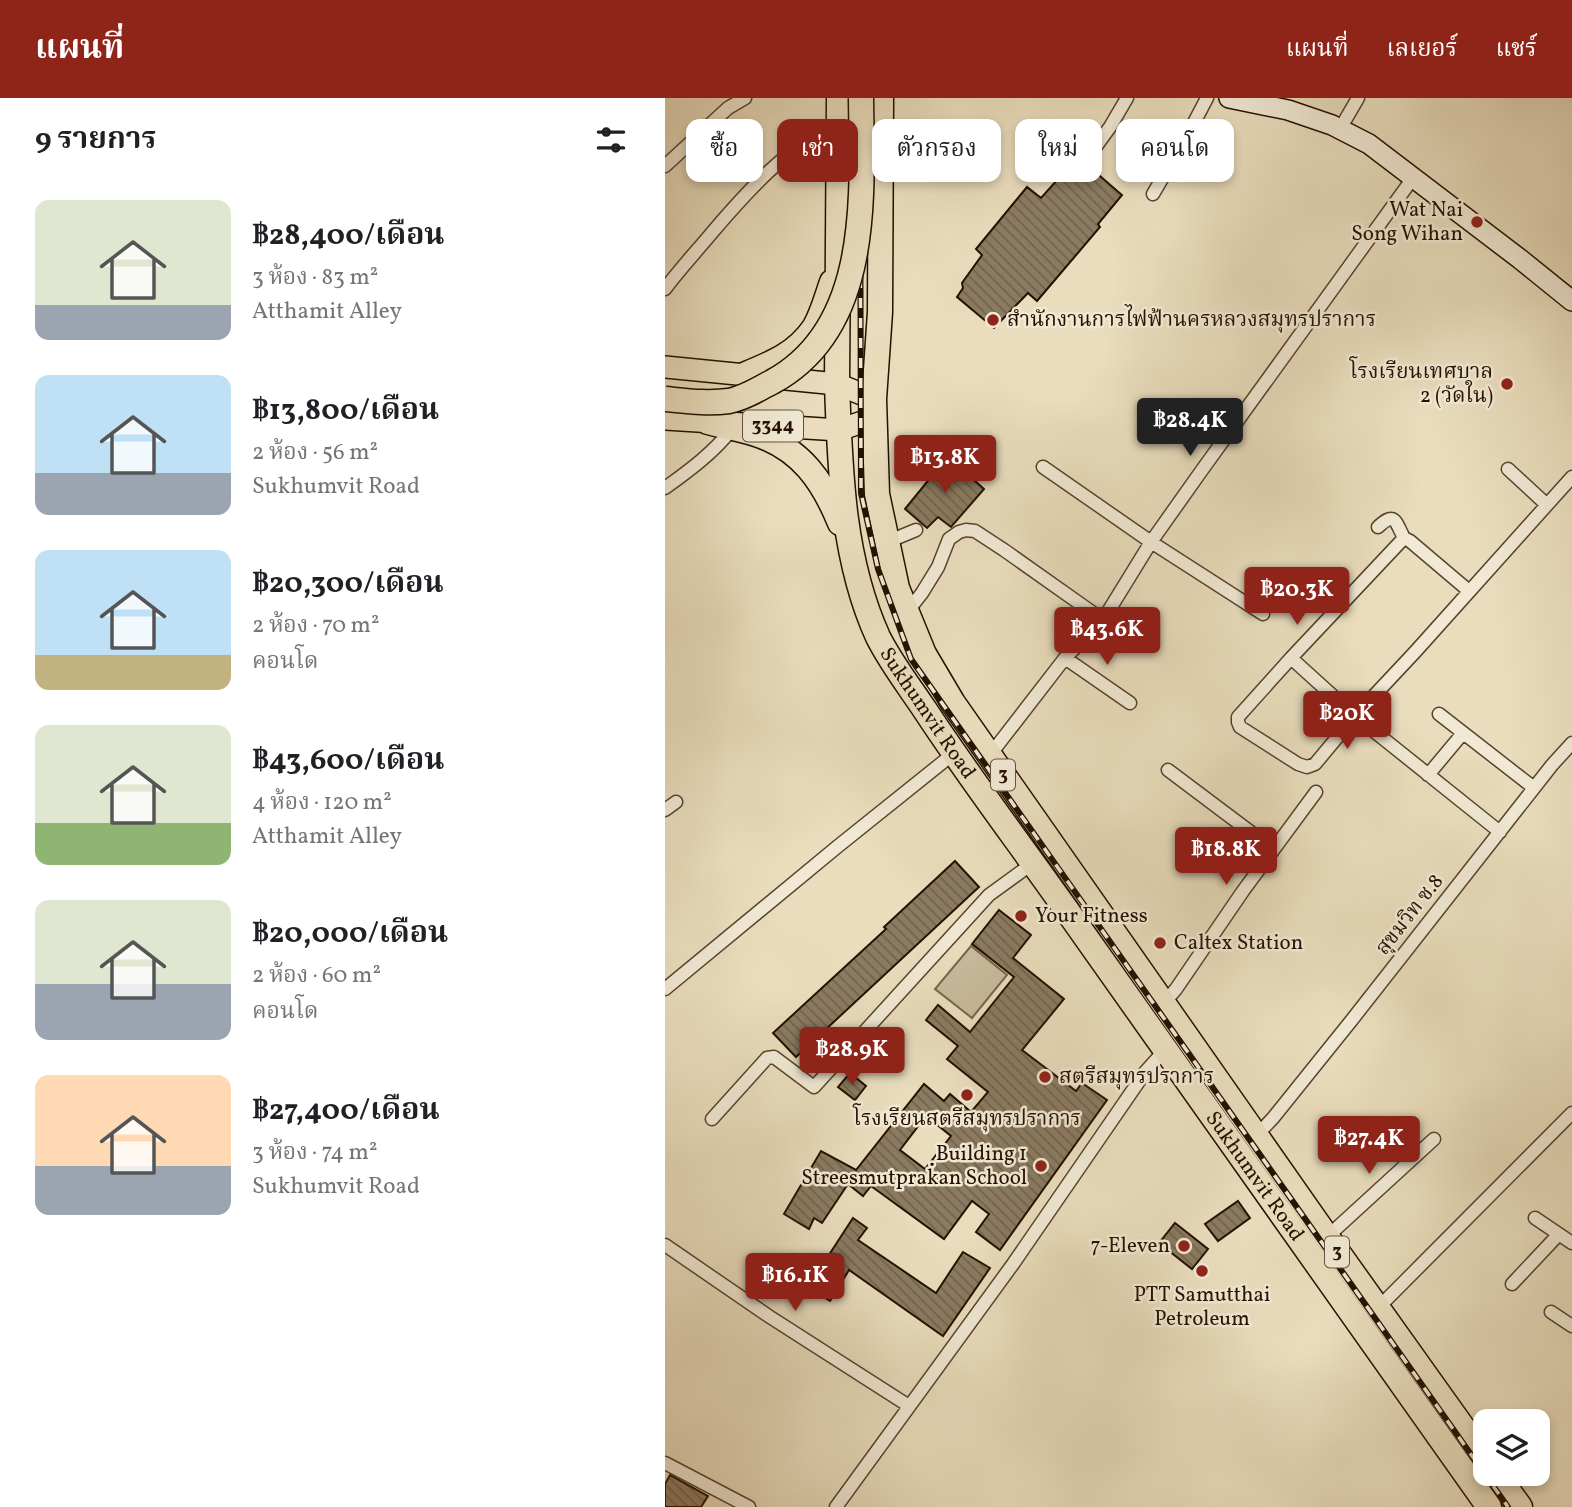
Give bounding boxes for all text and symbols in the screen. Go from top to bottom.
text: แผนที่ [35,27,124,73]
text: แผนที่ [1286,33,1349,67]
text: เลเยอร์ [1387,33,1458,67]
text: แชร์ [1496,33,1537,67]
text: 9 รายการ [35,119,157,161]
chip: ซื้อ [686,119,763,182]
chip: เช่า [777,119,858,182]
chip: ตัวกรอง [872,119,1001,182]
chip: ใหม่ [1015,119,1102,182]
chip: คอนโด [1116,119,1234,182]
icon: filters [592,121,630,159]
place label: Wat Nai Song Wihan [1351,196,1463,249]
marker: Wat Nai Song Wihan [1469,214,1485,230]
text: ฿28,400/เดือน [252,215,444,257]
icon: home [91,228,175,312]
text: 3 ห้อง · 83 m² [252,262,378,294]
text: Atthamit Alley [252,296,402,328]
place label: สำนักงานการไฟฟ้านครหลวงสมุทรปราการ [1007,304,1376,335]
marker: สำนักงานการไฟฟ้านครหลวงสมุทรปราการ [985,312,1001,328]
place label: โรงเรียนเทศบาล 2 (วัดใน) [1349,356,1493,411]
marker: โรงเรียนเทศบาล 2 (วัดใน) [1499,376,1515,392]
text: ฿13,800/เดือน [252,390,439,432]
pin: ฿28.4K [1133,398,1247,458]
icon: home [91,403,175,487]
text: ฿28.4K [1153,405,1227,437]
road number: 3344 [743,410,803,442]
pin: ฿13.8K [888,436,1002,495]
text: 2 ห้อง · 56 m² [252,437,378,469]
text: ฿13.8K [910,442,980,474]
text: Sukhumvit Road [252,471,420,503]
text: ฿20,300/เดือน [252,563,444,605]
pin: ฿20.3K [1240,568,1354,627]
text: ฿20.3K [1260,574,1334,606]
icon: home [91,578,175,662]
pin: ฿43.6K [1050,608,1164,667]
text: 2 ห้อง · 70 m² [252,610,380,642]
text: ฿43.6K [1070,614,1144,646]
street label: Sukhumvit Road [872,642,983,785]
text: คอนโด [252,646,319,678]
pin: ฿20K [1306,692,1388,751]
text: ฿20K [1319,698,1375,730]
text: ฿43,600/เดือน [252,740,444,782]
icon: home [91,753,175,837]
road number: 3 [991,760,1015,790]
text: 4 ห้อง · 120 m² [252,787,392,819]
text: Atthamit Alley [252,821,402,853]
pin: ฿18.8K [1169,828,1283,887]
text: ฿18.8K [1191,834,1261,866]
street label: สุขมวิท ซ.8 [1369,868,1451,962]
place label: Your Fitness [1035,902,1148,931]
marker: Your Fitness [1013,908,1029,924]
text: ฿20,000/เดือน [252,913,448,955]
icon: home [91,928,175,1012]
place label: Caltex Station [1174,929,1303,958]
marker: Caltex Station [1152,935,1168,951]
text: 2 ห้อง · 60 m² [252,960,381,992]
text: คอนโด [252,996,319,1028]
pin: ฿28.9K [795,1028,909,1087]
text: ฿28.9K [816,1034,888,1066]
place label: สตรีสมุทรปราการ [1059,1063,1214,1092]
marker: สตรีสมุทรปราการ [1037,1069,1053,1085]
marker: โรงเรียนสตรีสมุทรปราการ [959,1087,975,1103]
text: ฿27,400/เดือน [252,1090,440,1132]
icon: home [91,1103,175,1187]
place label: โรงเรียนสตรีสมุทรปราการ [852,1103,1081,1134]
street label: Sukhumvit Road [1198,1105,1311,1247]
pin: ฿27.4K [1312,1116,1426,1176]
text: ฿27.4K [1334,1123,1404,1155]
text: 3 ห้อง · 74 m² [252,1137,377,1169]
place label: ฺBuilding 1 Streesmutprakan School [801,1140,1027,1193]
marker: ฺBuilding 1 Streesmutprakan School [1033,1158,1049,1174]
text: Sukhumvit Road [252,1171,420,1203]
place label: 7-Eleven [1090,1232,1170,1261]
road number: 3 [1325,1236,1349,1268]
marker: 7-Eleven [1176,1238,1192,1254]
pin: ฿16.1K [738,1254,852,1313]
text: ฿16.1K [761,1260,829,1292]
marker: PTT Samutthai Petroleum [1194,1263,1210,1279]
place label: PTT Samutthai Petroleum [1134,1281,1270,1334]
map controls [1473,1409,1550,1486]
button: layers [1473,1409,1550,1486]

